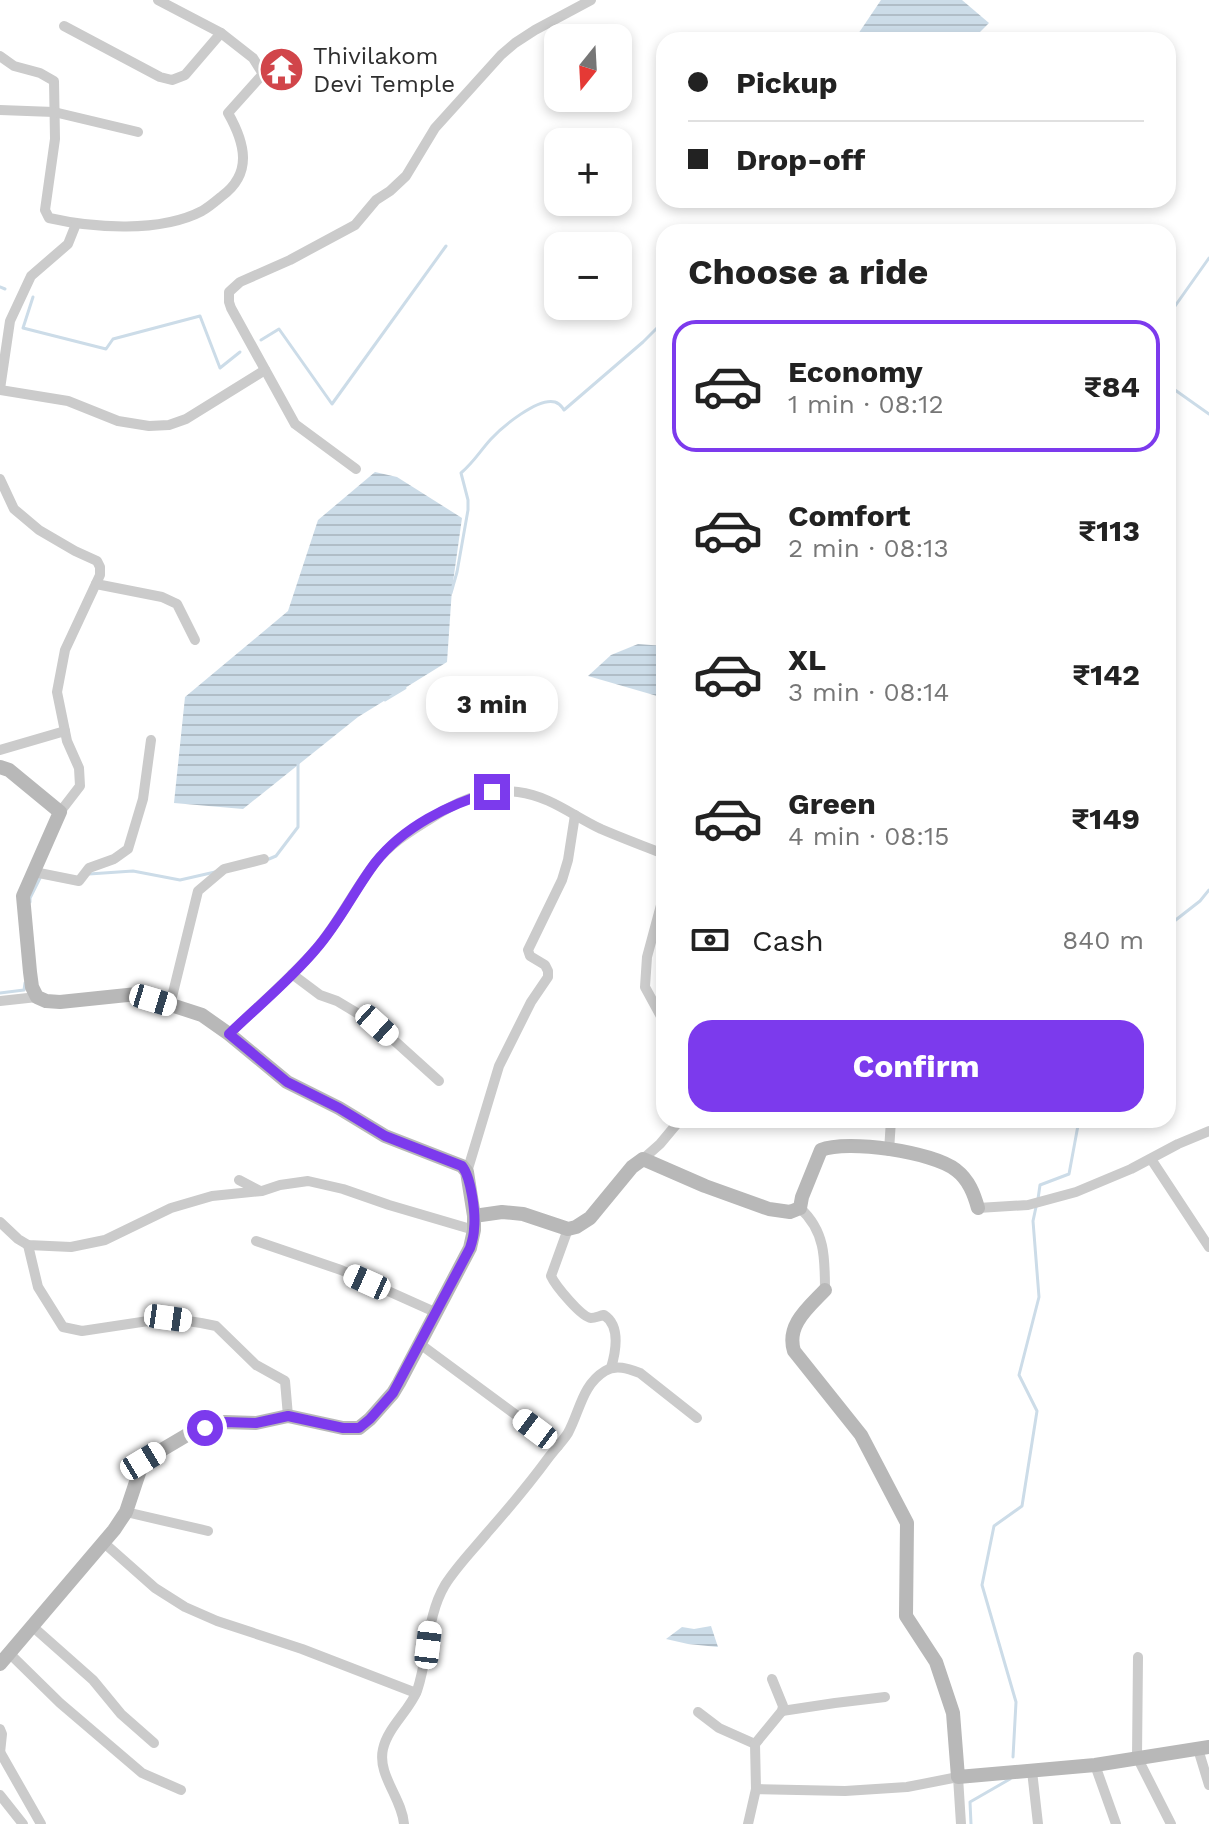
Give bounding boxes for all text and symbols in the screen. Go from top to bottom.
north arrow [544,24,632,112]
map controls [544,24,632,320]
place label: Thivilakom Devi Temple [313,42,455,98]
temple icon: Thivilakom Devi Temple [258,46,306,94]
text: Pickup [736,65,838,100]
button: + [544,128,632,216]
text: Drop-off [736,142,865,177]
button: − [544,232,632,320]
text: Choose a ride [688,251,928,293]
icon: car [692,350,764,422]
text: Economy [788,354,923,389]
text: ₹84 [1084,369,1140,404]
text: 1 min · 08:12 [788,389,944,419]
icon: car [692,494,764,566]
text: Comfort [788,498,910,533]
text: ₹113 [1078,513,1140,548]
text: 2 min · 08:13 [788,533,949,563]
icon: car [692,638,764,710]
text: XL [788,642,826,677]
text: ₹142 [1072,657,1140,692]
callout: 3 min [426,676,558,732]
text: 3 min · 08:14 [788,677,949,707]
text: 3 min [456,689,528,719]
route end [474,774,510,810]
icon: car [692,782,764,854]
text: Green [788,786,876,821]
text: ₹149 [1071,801,1140,836]
text: 4 min · 08:15 [788,821,949,851]
icon: cash [688,918,732,962]
text: Cash [752,923,824,958]
text: 840 m [1062,925,1144,955]
car [127,982,179,1018]
car [351,1000,403,1050]
button: Confirm [688,1020,1144,1112]
car [340,1261,394,1303]
car [143,1303,193,1333]
car [509,1405,561,1453]
route start [187,1410,223,1446]
car [116,1438,170,1484]
car [413,1620,443,1670]

